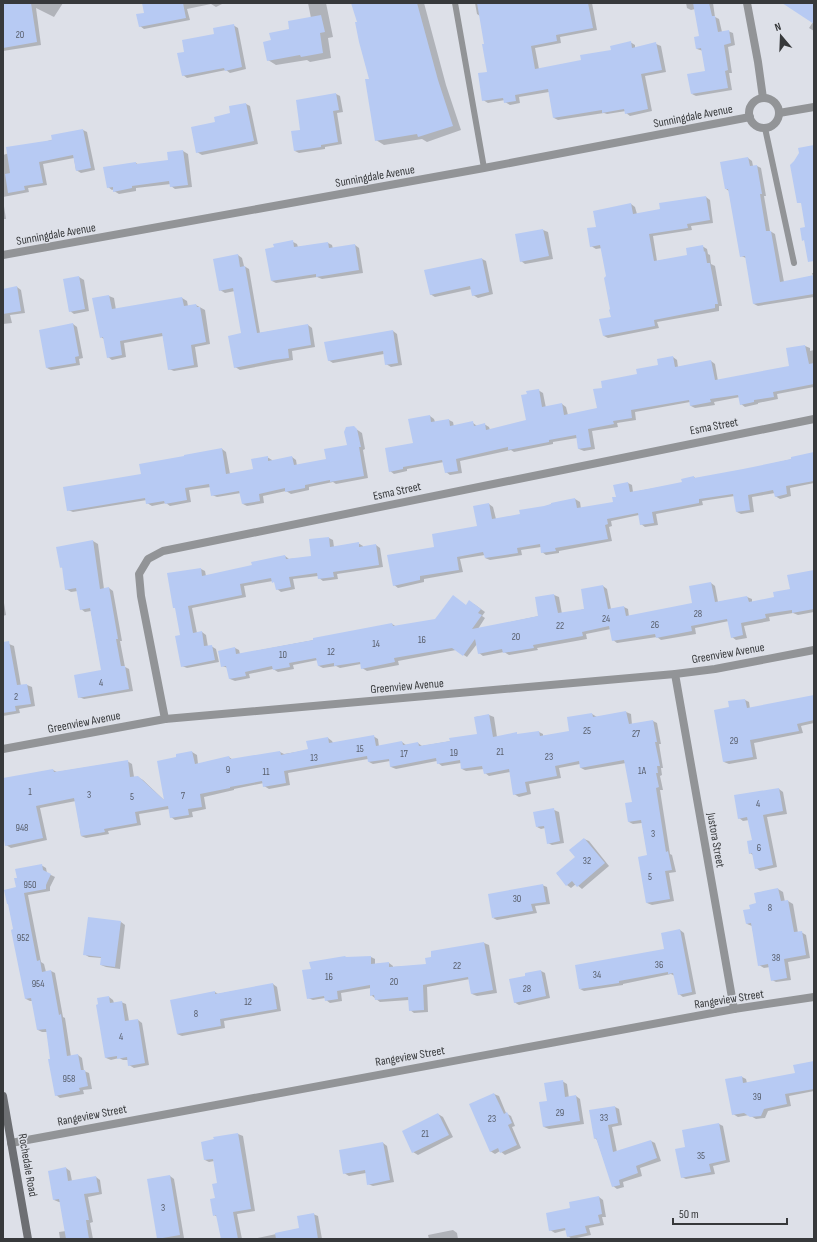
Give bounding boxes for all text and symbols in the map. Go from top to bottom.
north arrow [761,16,801,56]
text: N [773,20,783,34]
house number: 20 [16,29,24,41]
street label: Sunningdale Avenue [652,101,734,132]
street label: Sunningdale Avenue [334,162,416,191]
street label: Sunningdale Avenue [15,220,97,249]
street label: Esma Street [689,414,740,439]
street label: Esma Street [372,479,423,504]
house number: 28 [694,608,702,620]
house number: 24 [602,613,610,625]
house number: 26 [651,619,659,631]
house number: 22 [556,620,564,632]
house number: 20 [512,631,520,643]
house number: 16 [418,634,426,646]
house number: 14 [372,638,380,650]
street label: Greenview Avenue [691,640,766,667]
house number: 12 [327,646,335,658]
house number: 10 [279,649,287,661]
street label: Greenview Avenue [370,676,445,697]
house number: 4 [99,677,103,689]
house number: 2 [14,691,18,703]
street label: Greenview Avenue [47,708,122,737]
house number: 25 [583,725,591,737]
house number: 27 [632,728,640,740]
house number: 29 [730,735,738,747]
house number: 15 [356,743,364,755]
house number: 21 [496,746,504,758]
house number: 19 [450,747,458,759]
house number: 17 [400,748,408,760]
house number: 23 [545,751,553,763]
house number: 13 [310,752,318,764]
house number: 9 [226,764,230,776]
house number: 1A [638,765,647,777]
house number: 11 [263,766,270,778]
house number: 1 [28,786,32,798]
house number: 3 [87,789,91,801]
house number: 7 [181,790,185,802]
house number: 5 [130,791,134,803]
house number: 4 [756,798,760,810]
street label: Justora Street [703,811,728,869]
house number: 948 [15,822,29,834]
house number: 3 [651,828,655,840]
house number: 6 [757,842,761,854]
house number: 32 [583,855,591,867]
house number: 5 [648,871,652,883]
house number: 950 [24,879,36,891]
house number: 30 [513,893,521,905]
house number: 8 [768,902,772,914]
house number: 952 [17,932,29,944]
house number: 38 [772,952,780,964]
house number: 36 [655,959,663,971]
house number: 22 [453,960,461,972]
house number: 34 [593,969,601,981]
house number: 16 [325,971,333,983]
house number: 20 [390,976,398,988]
house number: 954 [32,978,44,990]
house number: 28 [523,983,531,995]
street label: Rangeview Street [693,987,765,1012]
house number: 12 [244,996,252,1008]
house number: 8 [194,1008,198,1020]
house number: 4 [119,1031,123,1043]
street label: Rangeview Street [374,1043,446,1070]
house number: 958 [63,1073,75,1085]
house number: 39 [753,1091,761,1103]
street label: Rangeview Street [56,1101,128,1130]
house number: 29 [556,1107,564,1119]
house number: 33 [600,1112,608,1124]
house number: 23 [488,1113,496,1125]
house number: 21 [421,1128,429,1140]
street label: Rochedale Road [15,1132,40,1198]
house number: 35 [697,1150,705,1162]
scale bar [673,1200,787,1226]
house number: 3 [161,1202,165,1214]
text: 50 m [679,1207,699,1222]

